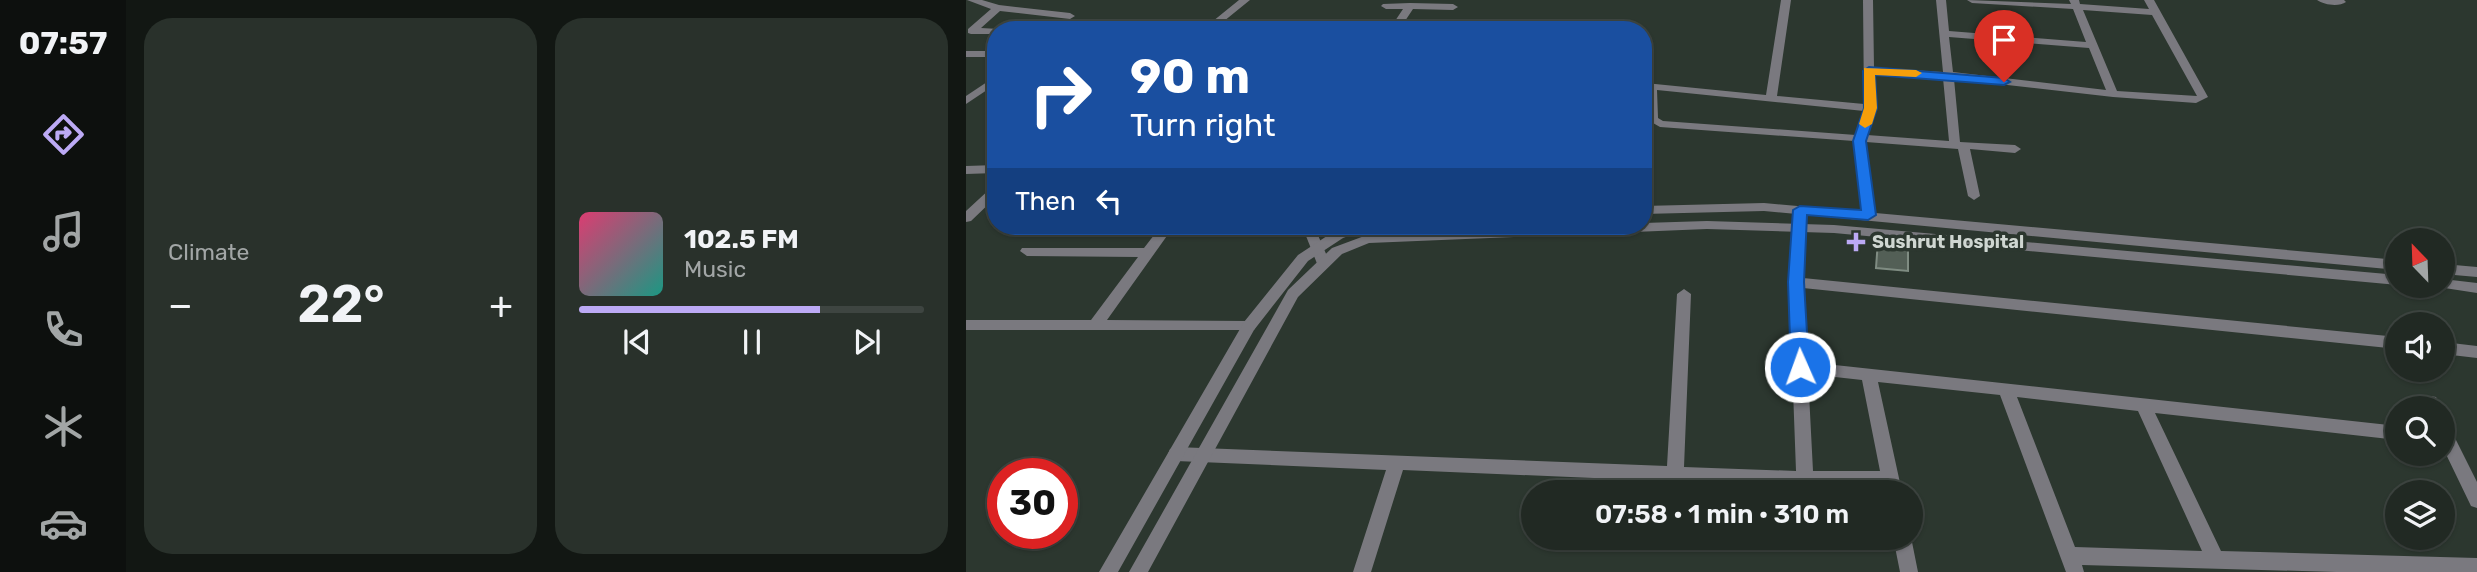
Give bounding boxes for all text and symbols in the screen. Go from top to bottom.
pin [1974,10,2034,82]
icon: arrive [1985,21,2023,59]
text: 07:57 [19,24,107,62]
text: 90 m [1130,47,1250,105]
icon: right [1015,49,1106,140]
text: Turn right [1130,106,1275,144]
icon: directions [39,110,88,159]
icon: left [1090,182,1128,220]
text: Then [1015,186,1076,217]
icon: music [39,207,88,256]
text: 102.5 FM [684,224,799,255]
north arrow [2385,228,2455,298]
map controls [2385,228,2455,550]
place label: Sushrut Hospital [1872,231,2024,253]
marker: Sushrut Hospital [1846,232,1866,252]
text: Climate [168,238,249,266]
text: Music [684,255,746,283]
text: 22° [298,273,385,335]
text: − [168,282,193,328]
text: + [489,282,513,328]
icon: phone [39,305,88,354]
button: sound [2385,312,2455,382]
icon: previous [618,323,656,361]
icon: pause [733,323,771,361]
icon: next [848,323,886,361]
position arrow [1763,330,1837,404]
button: search [2385,396,2455,466]
icon: climate [39,402,88,451]
speed limit sign: 30 [987,458,1078,549]
button: layers [2385,480,2455,550]
icon: car [39,499,88,548]
text: 07:58 · 1 min · 310 m [1595,499,1849,530]

